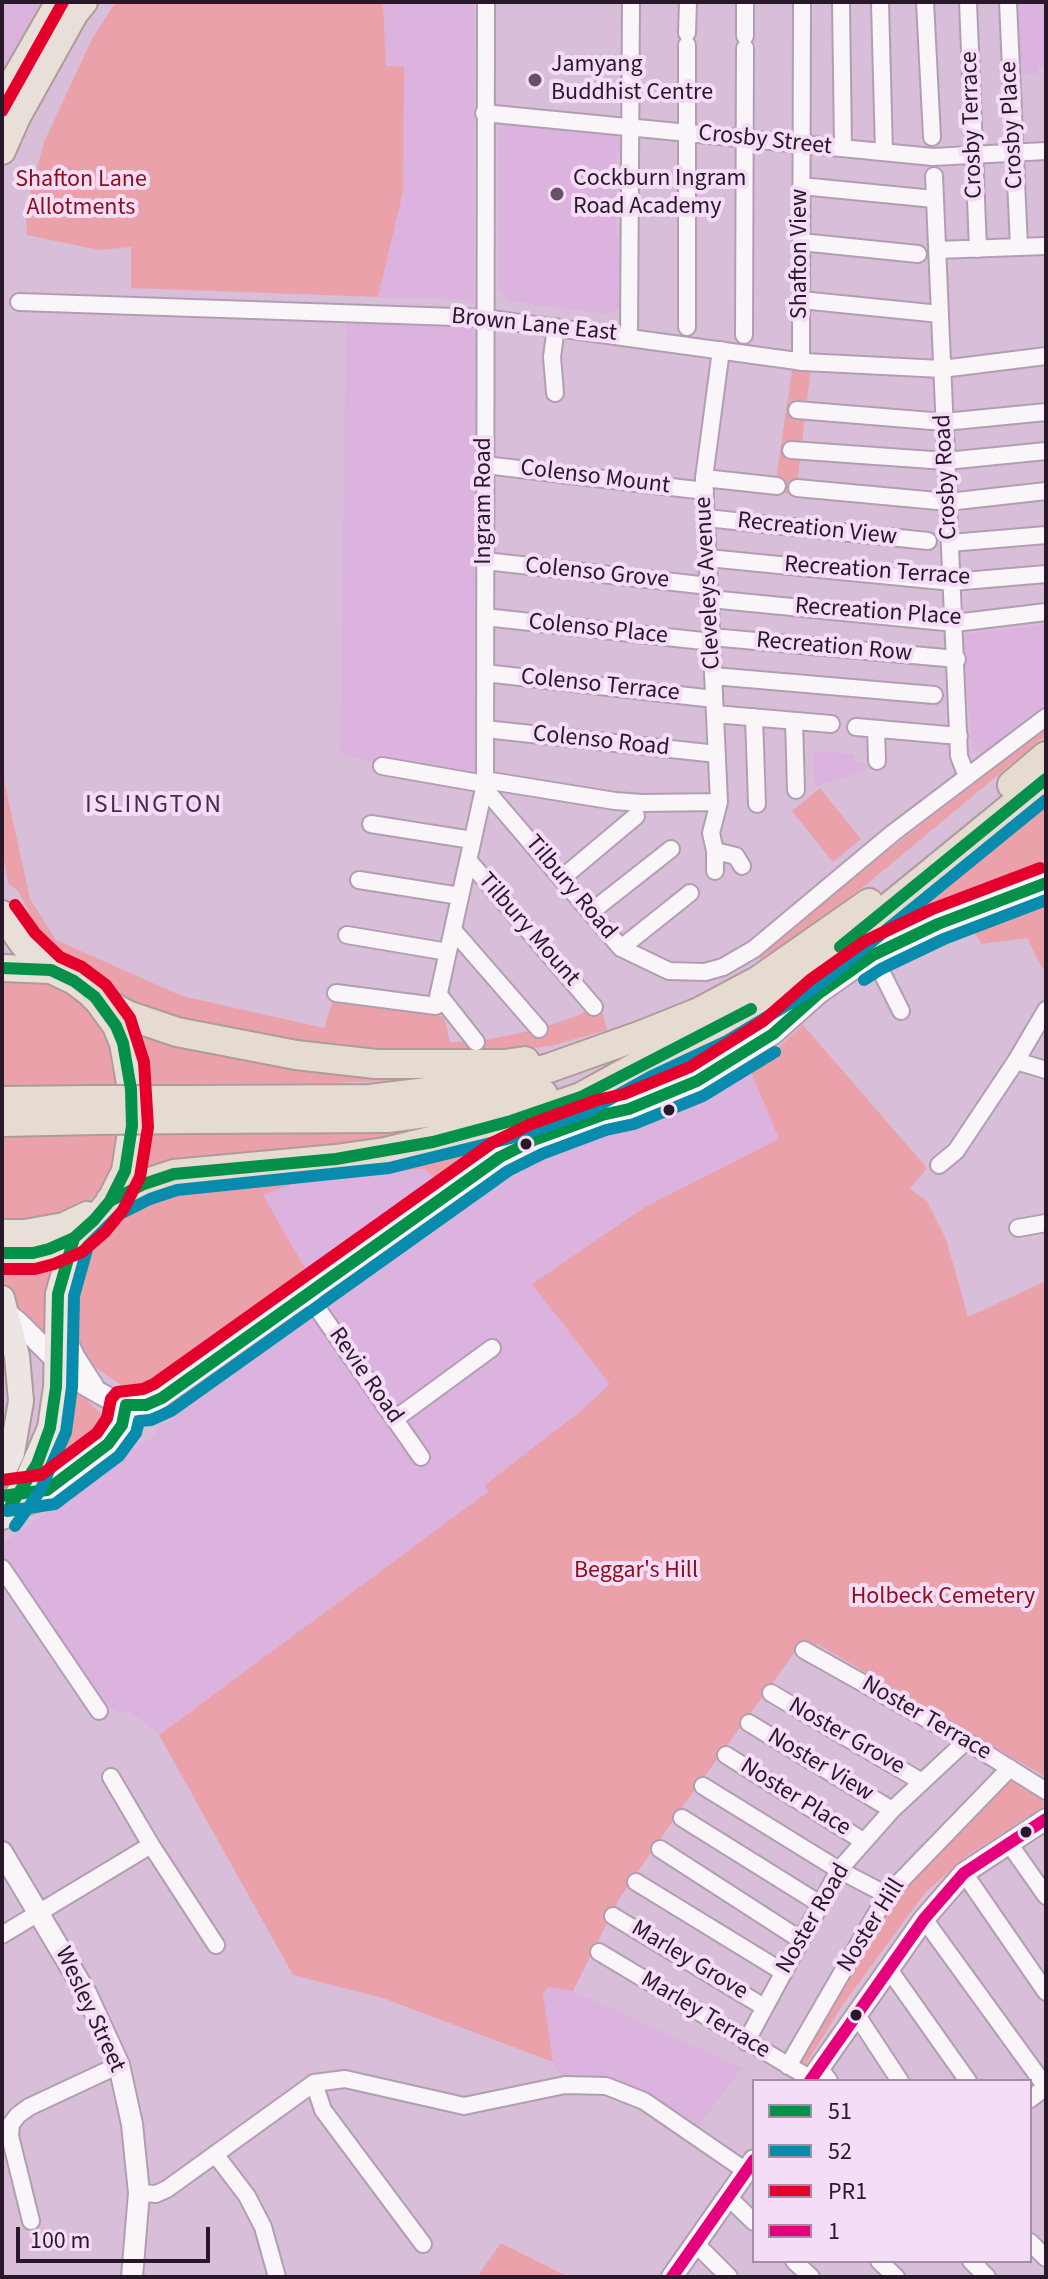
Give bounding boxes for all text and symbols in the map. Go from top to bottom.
street label: Crosby Terrace [956,51,990,199]
place label: Jamyang Buddhist Centre [551,52,713,108]
street label: Crosby Place [995,60,1031,190]
marker: Jamyang Buddhist Centre [526,71,544,89]
street label: Crosby Street [697,120,833,162]
place label: Cockburn Ingram Road Academy [573,166,746,222]
park label: Shafton Lane Allotments [15,167,147,223]
marker: Cockburn Ingram Road Academy [548,185,566,203]
street label: Shafton View [787,189,815,319]
street label: Brown Lane East [450,303,618,349]
street label: Crosby Road [929,414,965,540]
street label: Ingram Road [471,437,499,565]
street label: Colenso Mount [519,455,671,501]
street label: Cleveleys Avenue [690,496,728,670]
street label: Recreation View [736,507,898,553]
street label: Recreation Terrace [783,551,971,593]
street label: Colenso Grove [524,552,670,596]
street label: Recreation Place [794,593,962,633]
street label: Colenso Place [527,608,669,652]
street label: Recreation Row [755,627,913,669]
street label: Colenso Terrace [519,663,681,709]
street label: Colenso Road [531,721,671,763]
district label: ISLINGTON [85,790,223,822]
street label: Tilbury Road [518,830,622,946]
street label: Tilbury Mount [471,867,585,993]
unlabelled marker [661,1102,677,1118]
unlabelled marker [518,1136,534,1152]
street label: Revie Road [321,1322,409,1430]
park label: Beggar's Hill [574,1558,698,1586]
park label: Holbeck Cemetery [851,1584,1035,1612]
street label: Noster Terrace [856,1670,996,1768]
street label: Noster Grove [783,1692,909,1782]
street label: Noster View [762,1723,878,1809]
street label: Noster Place [734,1753,856,1843]
unlabelled marker [1018,1824,1034,1840]
street label: Noster Road [771,1859,857,1979]
street label: Noster Hill [832,1874,912,1978]
street label: Marley Grove [625,1915,753,2007]
street label: Wesley Street [47,1943,131,2077]
street label: Marley Terrace [635,1966,775,2066]
unlabelled marker [848,2007,864,2023]
legend [752,2079,1032,2263]
text: 51 [828,2094,852,2129]
text: 52 [828,2134,852,2169]
text: PR1 [828,2174,867,2209]
scale bar [20,2211,214,2261]
text: 1 [828,2214,840,2249]
text: 100 m [30,2223,90,2258]

